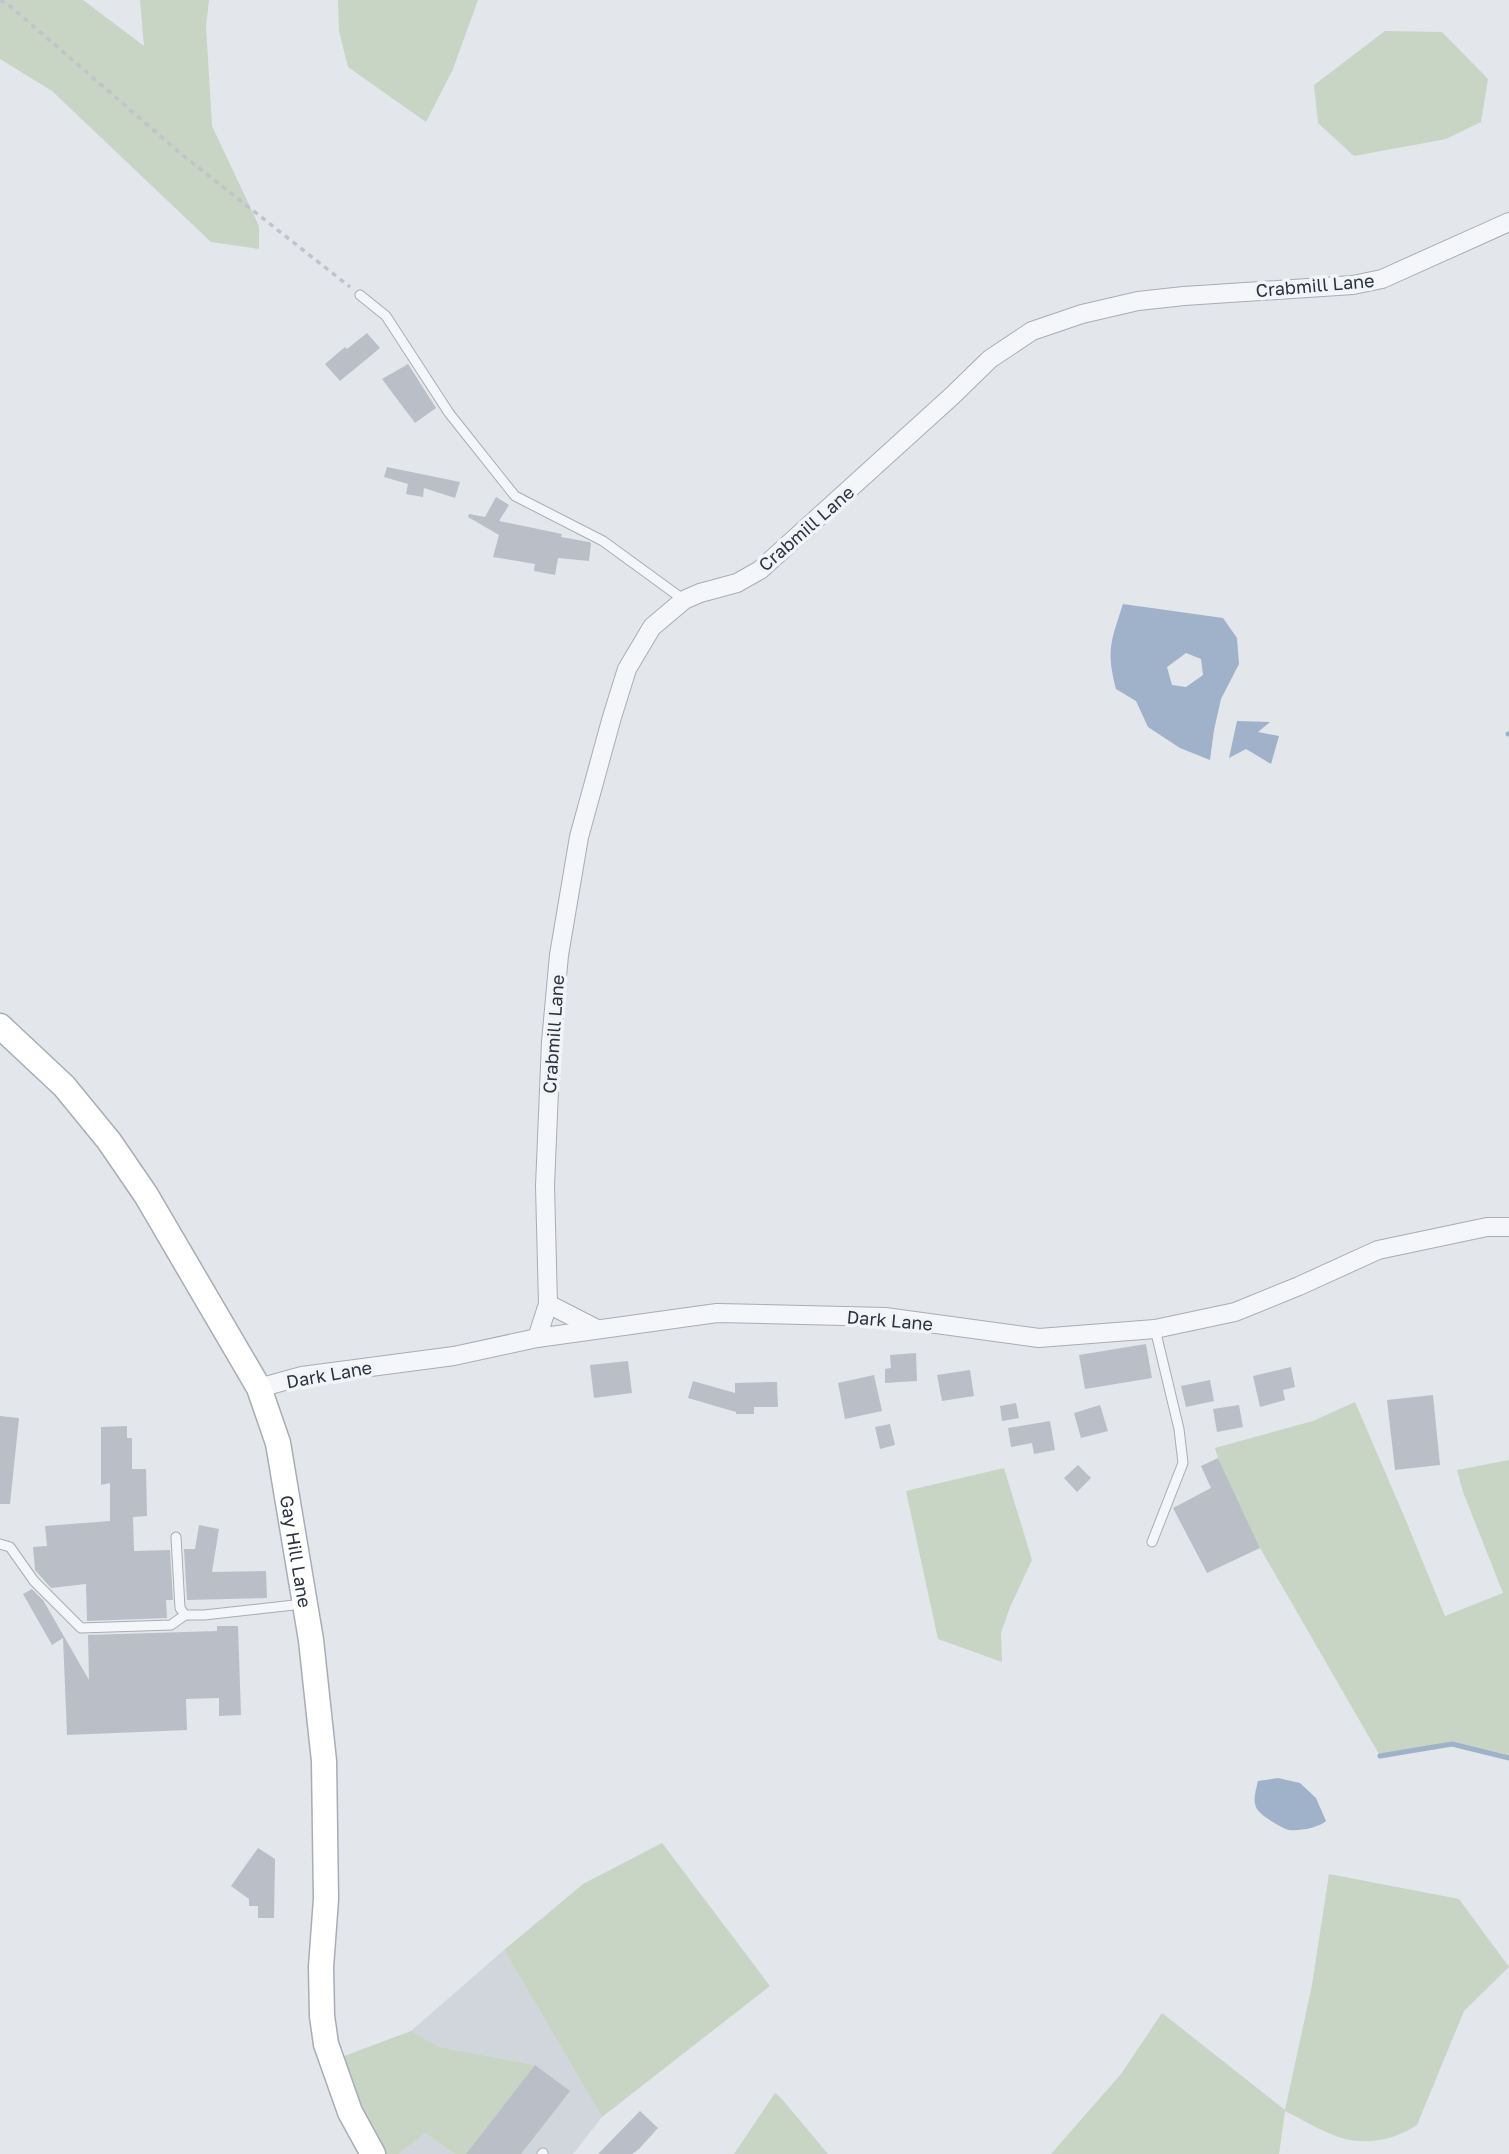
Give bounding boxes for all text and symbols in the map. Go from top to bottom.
street label: Crabmill Lane [1255,269,1375,301]
street label: Crabmill Lane [754,481,858,575]
street label: Crabmill Lane [538,974,568,1094]
street label: Dark Lane [846,1305,934,1335]
street label: Dark Lane [284,1356,374,1392]
street label: Gay Hill Lane [276,1493,316,1609]

